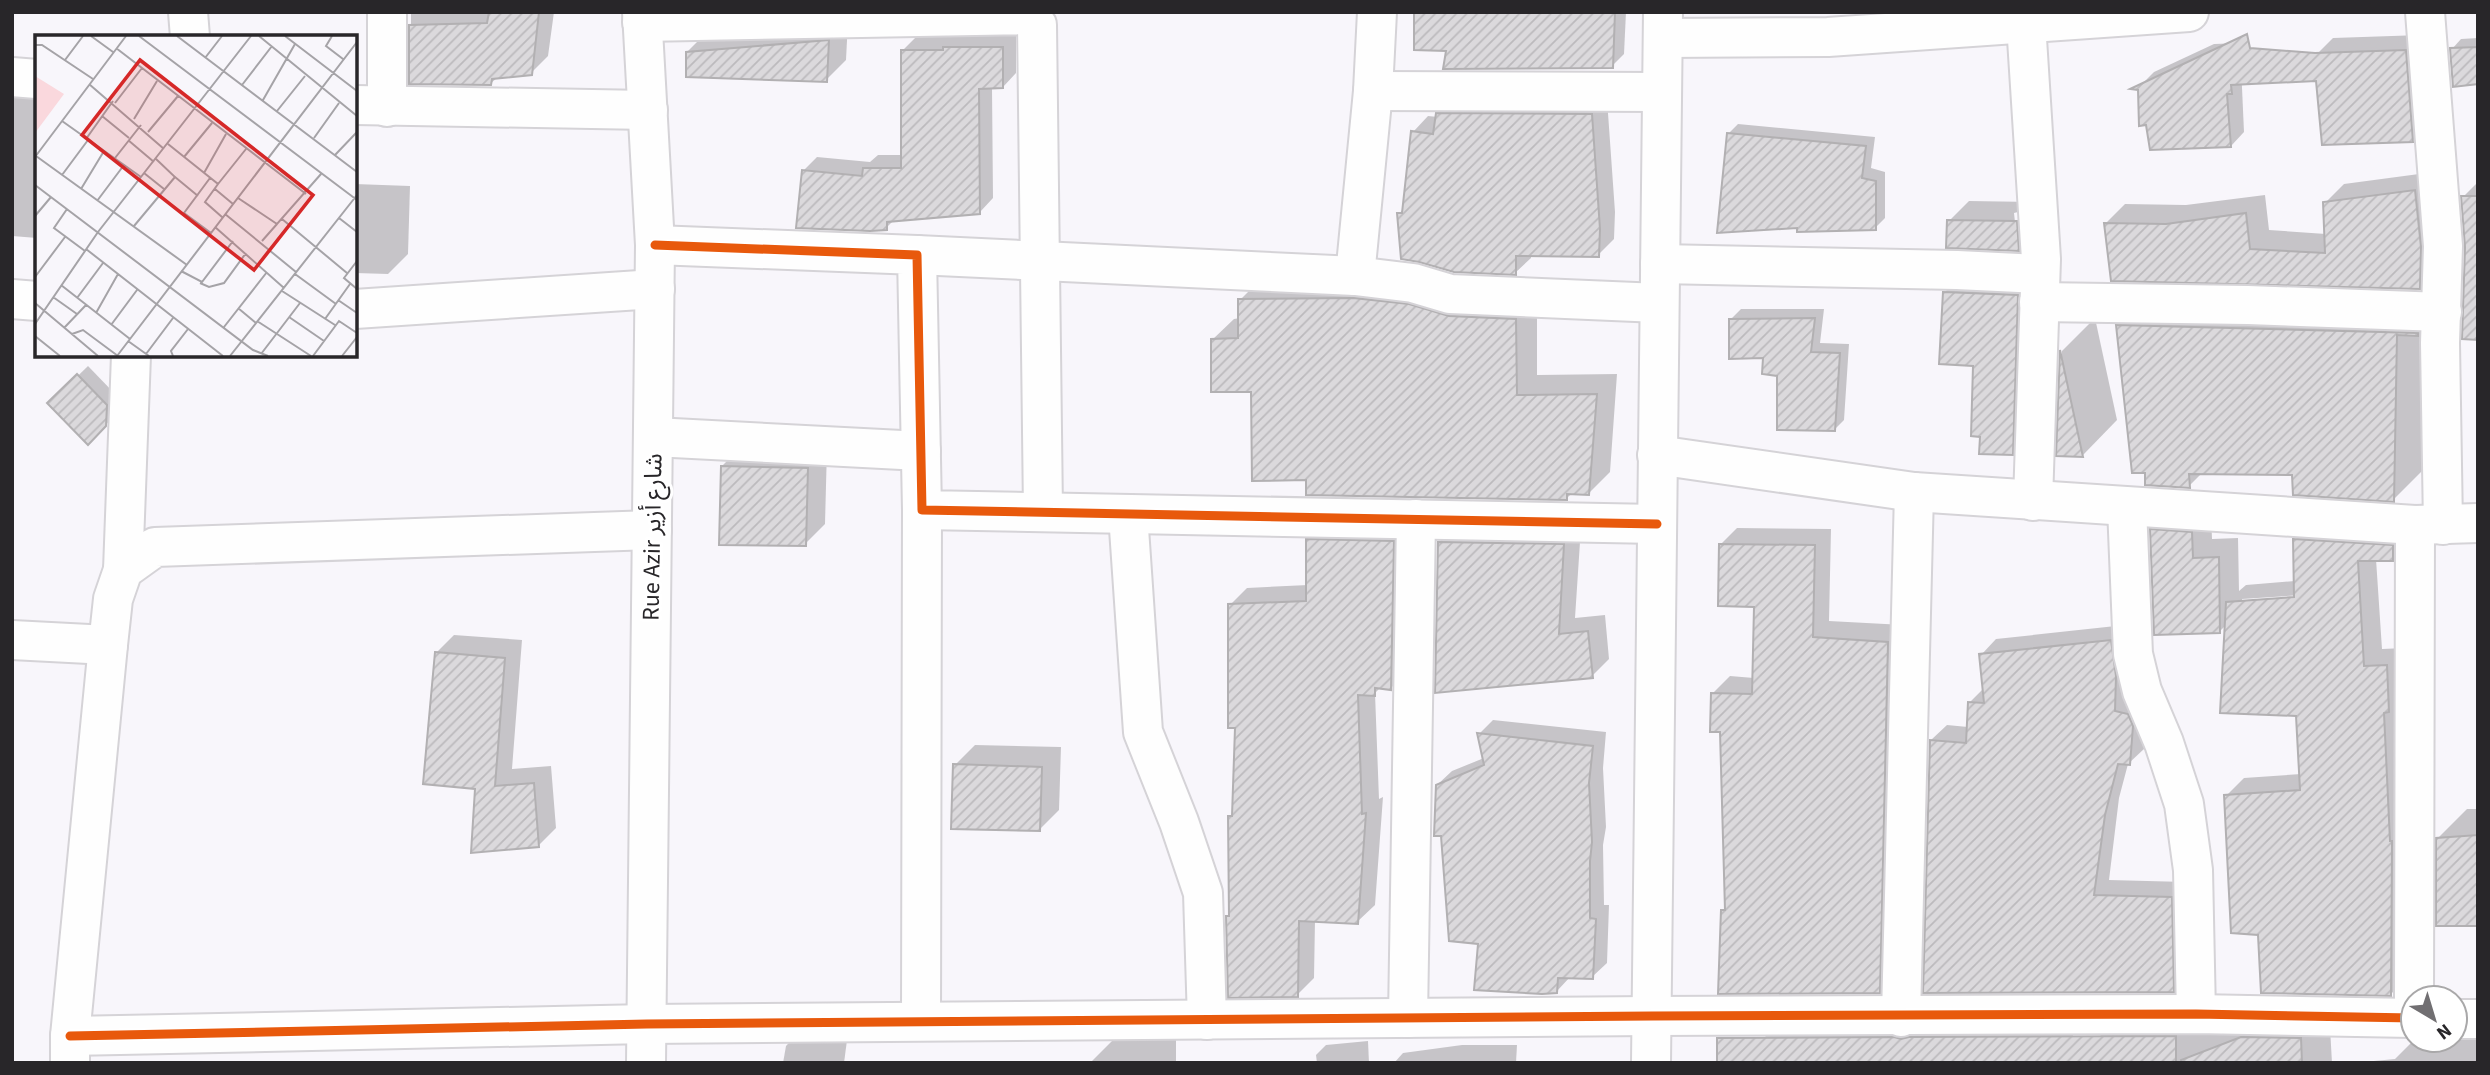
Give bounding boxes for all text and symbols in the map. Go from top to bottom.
inset map [35,35,357,357]
street label: Rue Azir شارع أزير [634,453,671,621]
north arrow [2399,984,2469,1054]
text: N [2430,1017,2457,1046]

